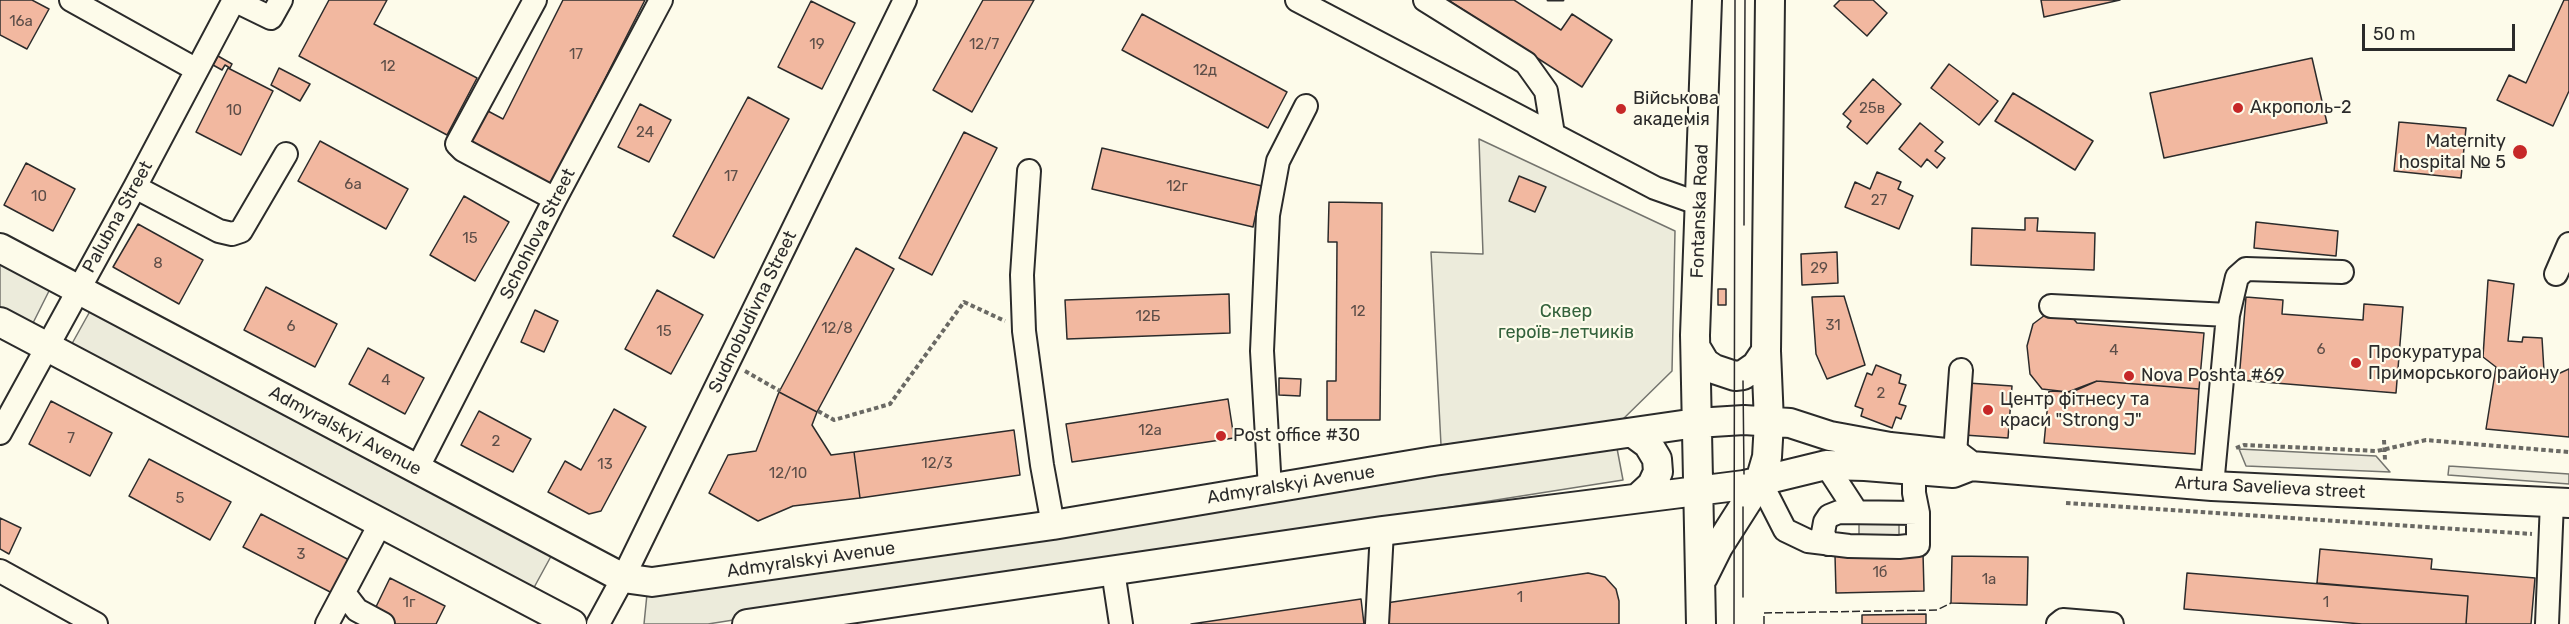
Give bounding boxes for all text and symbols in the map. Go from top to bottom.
scale bar [2365,12,2518,50]
house number: 16а [9,13,33,31]
text: 50 m [2373,23,2416,45]
house number: 19 [809,36,825,54]
house number: 12/7 [969,36,999,54]
house number: 17 [569,46,583,64]
house number: 12 [380,58,396,76]
house number: 12д [1193,62,1217,80]
place label: Військова академія [1633,88,1719,130]
place label: Акрополь-2 [2250,97,2352,119]
house number: 25в [1859,100,1885,118]
marker: Акрополь-2 [2231,101,2245,115]
house number: 10 [226,102,242,120]
marker: Військова академія [1614,102,1628,116]
house number: 24 [636,124,654,142]
place label: Maternity hospital № 5 [2399,131,2506,174]
street label: Fontanska Road [1687,143,1713,279]
marker: Maternity hospital № 5 [2511,143,2529,161]
street label: Palubna Street [78,157,158,277]
street label: Schohlova Street [496,165,580,303]
house number: 17 [724,168,738,186]
house number: 6а [344,176,362,194]
house number: 12г [1166,178,1188,196]
house number: 10 [31,188,47,206]
house number: 27 [1871,192,1887,210]
street label: Sudnobudivna Street [704,227,802,397]
house number: 15 [462,230,478,248]
house number: 8 [153,255,163,273]
house number: 29 [1810,260,1828,278]
park label: Сквер героїв-летчиків [1498,301,1634,344]
house number: 12 [1350,303,1366,321]
house number: 12Б [1136,308,1160,326]
house number: 31 [1825,317,1841,335]
house number: 6 [286,318,296,336]
house number: 12/8 [821,320,853,338]
house number: 15 [656,323,672,341]
house number: 6 [2316,341,2326,359]
house number: 4 [2109,342,2119,360]
place label: Прокуратура Приморського району [2368,342,2559,385]
marker: Прокуратура Приморського району [2349,356,2363,370]
place label: Nova Poshta #69 [2141,365,2285,387]
marker: Nova Poshta #69 [2122,369,2136,383]
house number: 4 [381,372,391,390]
street label: Admyralskyi Avenue [265,382,425,480]
house number: 2 [1877,385,1885,403]
place label: Центр фітнесу та краси "Strong J" [2000,389,2149,432]
marker: Центр фітнесу та краси "Strong J" [1981,403,1995,417]
house number: 12а [1138,422,1162,440]
place label: Post office #30 [1233,425,1360,447]
marker: Post office #30 [1214,429,1228,443]
house number: 7 [67,430,75,448]
house number: 2 [492,433,500,451]
house number: 12/3 [921,455,953,473]
house number: 13 [597,456,613,474]
street label: Admyralskyi Avenue [1206,461,1376,509]
house number: 12/10 [769,465,807,483]
street label: Artura Savelieva street [2174,472,2366,504]
house number: 5 [176,490,184,508]
street label: Admyralskyi Avenue [726,538,896,582]
house number: 3 [296,546,306,564]
house number: 1б [1872,564,1888,582]
house number: 1а [1982,571,1996,589]
house number: 1 [1517,589,1523,607]
house number: 1г [403,594,415,612]
house number: 1 [2323,594,2329,612]

